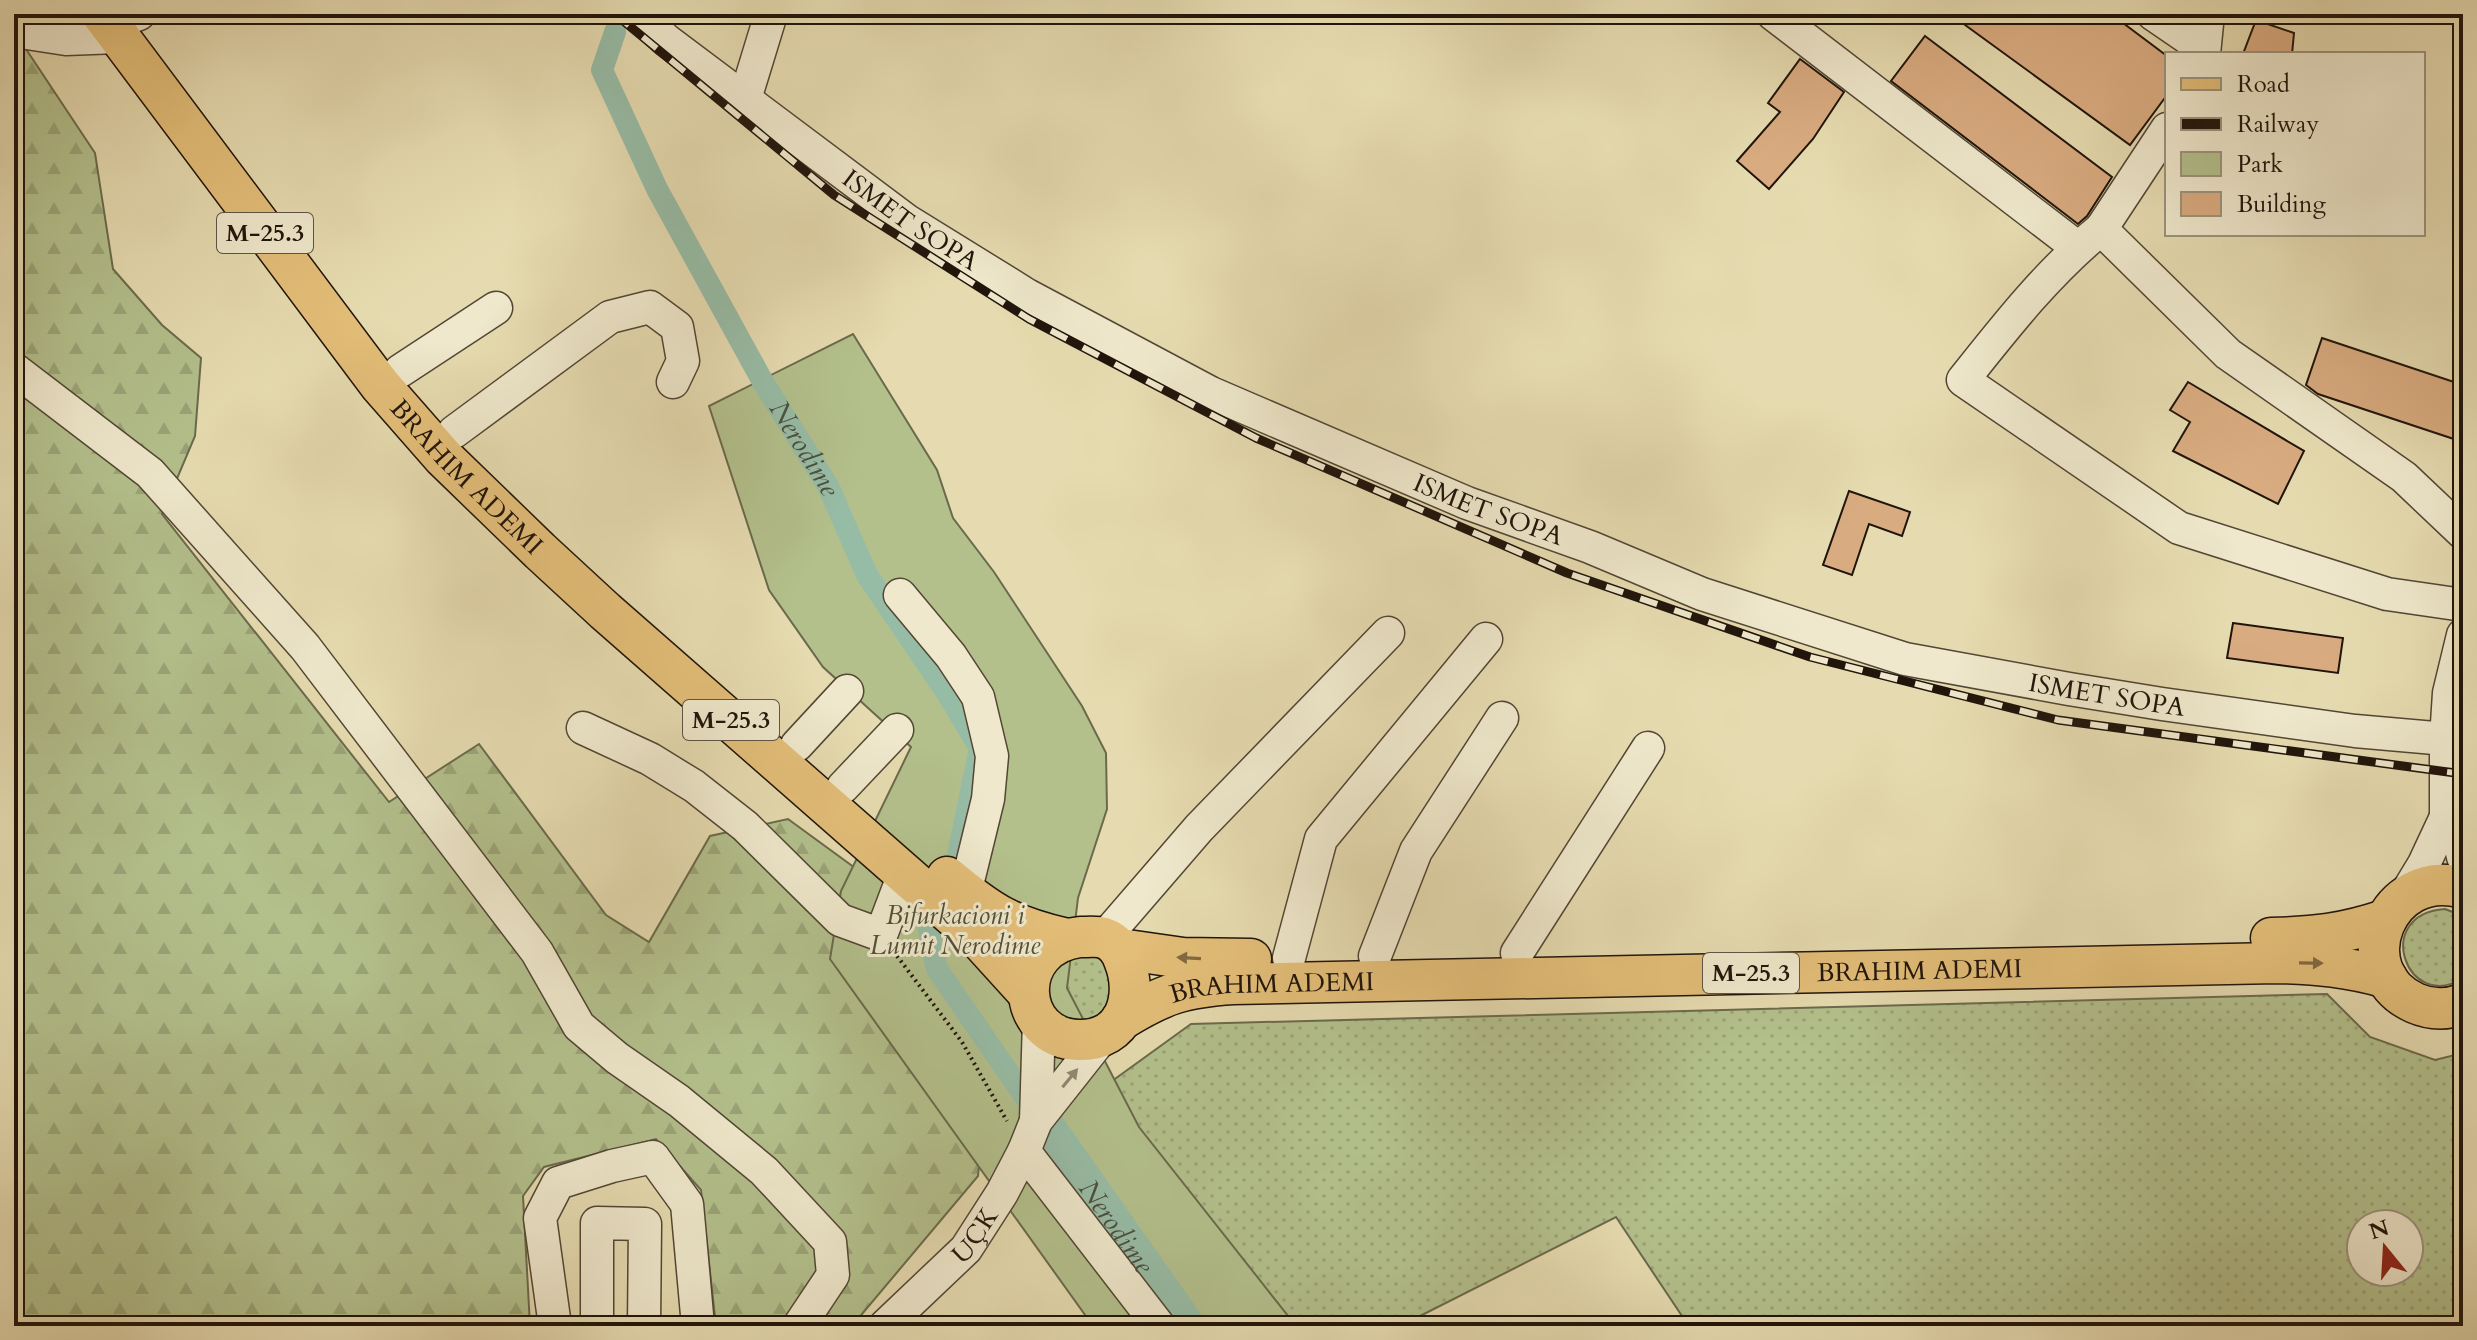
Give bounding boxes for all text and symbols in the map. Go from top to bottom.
legend [2165,52,2425,236]
text: Road [2237,68,2290,101]
text: Railway [2237,108,2319,141]
text: Park [2237,148,2283,181]
street label: ISMET SOPA [835,161,986,279]
text: Building [2237,188,2327,221]
road number: M-25.3 [217,213,313,253]
street label: BRAHIM ADEMI [382,391,551,562]
water label: Nerodime [760,393,849,502]
street label: ISMET SOPA [1408,465,1569,554]
street label: ISMET SOPA [2026,664,2188,725]
road number: M-25.3 [683,700,779,740]
park label: Bifurkacioni i Lumit Nerodime [870,898,1041,963]
one-way arrow [1177,951,1202,964]
street label: BRAHIM ADEMI [1817,951,2023,990]
road number: M-25.3 [1703,953,1799,993]
one-way arrow [2299,957,2324,970]
street label: BRAHIM ADEMI [1165,964,1375,1011]
one-way arrow [1062,1068,1078,1088]
water label: Nerodime [1070,1172,1163,1282]
street label: UÇK [944,1200,1006,1271]
north arrow [2345,1208,2425,1288]
text: N [2365,1213,2393,1247]

